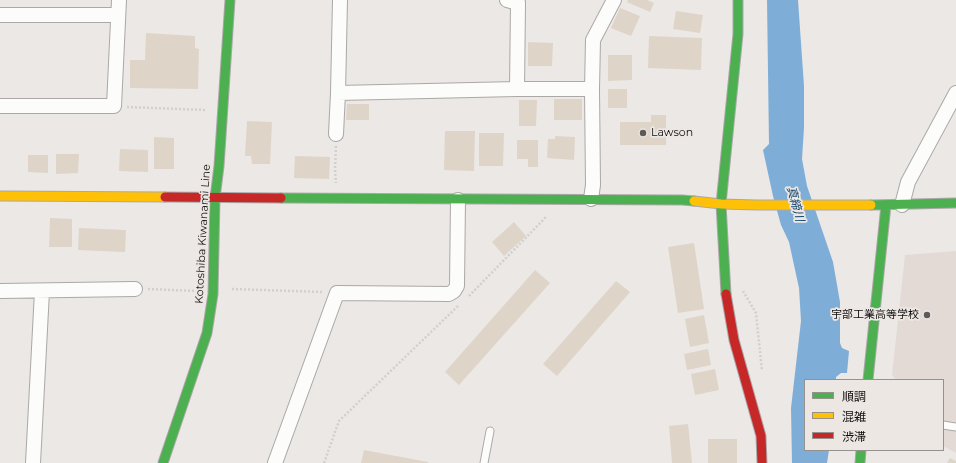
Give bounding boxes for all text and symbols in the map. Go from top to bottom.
place label: Lawson [651,126,693,140]
marker: Lawson [638,128,648,138]
street label: Kotoshiba Kiwanami Line [193,164,213,304]
water label: 真締川 [783,185,807,223]
place label: 宇部工業高等学校 [831,308,919,322]
marker: 宇部工業高等学校 [922,310,932,320]
legend [804,379,944,451]
text: 順調 [842,389,866,404]
text: 混雑 [842,409,866,424]
text: 渋滞 [842,429,866,444]

